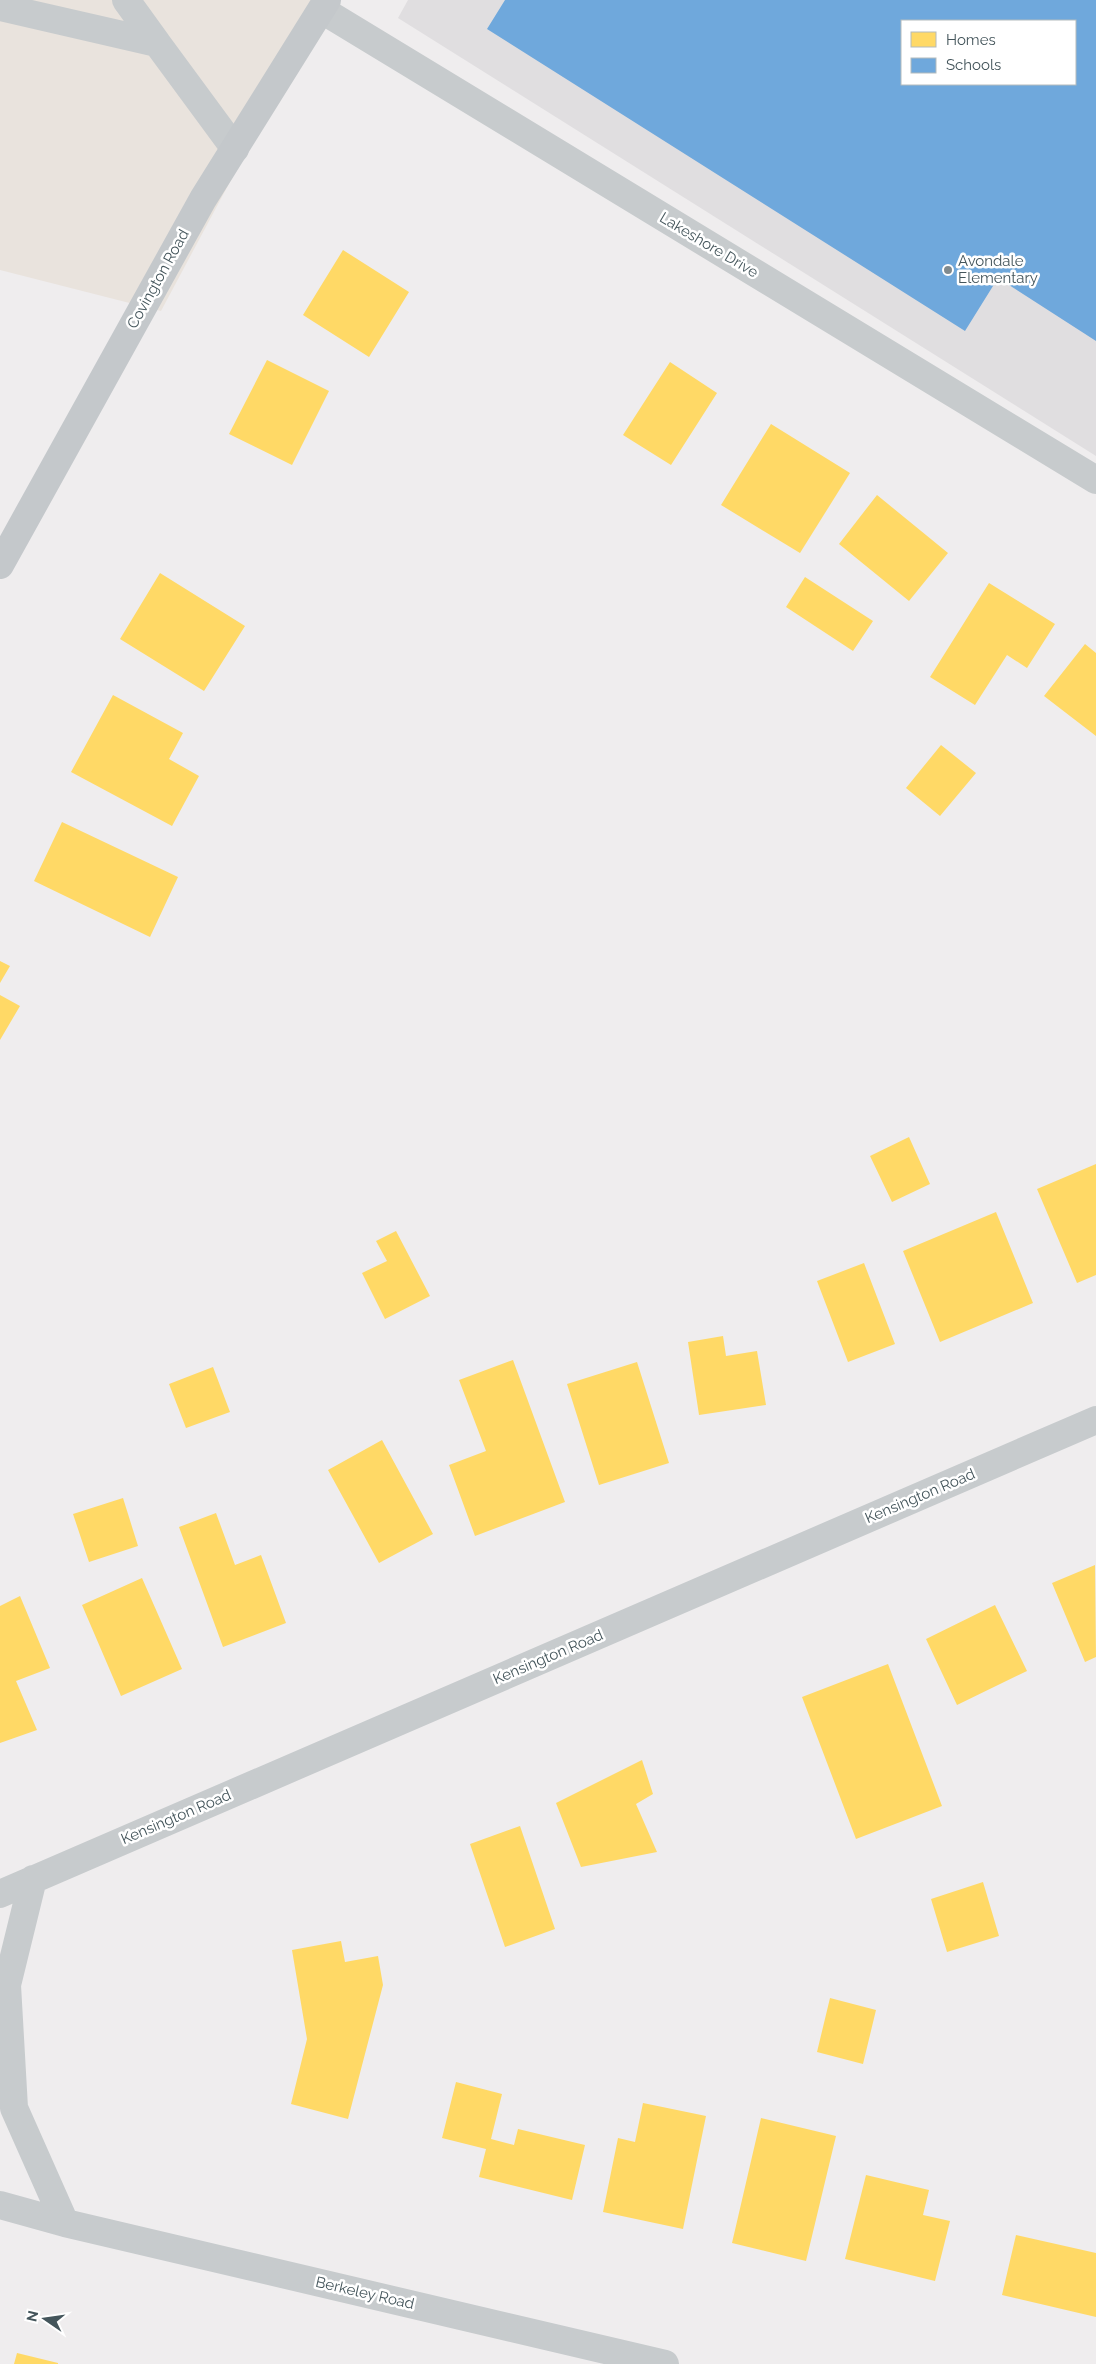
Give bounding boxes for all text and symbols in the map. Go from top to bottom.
legend [901,20,1076,85]
text: Homes [946,31,996,49]
text: Schools [946,56,1001,74]
street label: Lakeshore Drive [657,209,762,282]
street label: Covington Road [123,226,193,332]
place label: Avondale Elementary [958,252,1038,287]
marker: Avondale Elementary [942,264,954,276]
street label: Kensington Road [862,1465,978,1527]
street label: Kensington Road [490,1626,606,1688]
street label: Kensington Road [118,1786,234,1848]
street label: Berkeley Road [314,2273,416,2313]
north arrow [20,2294,70,2344]
text: N [23,2309,41,2323]

